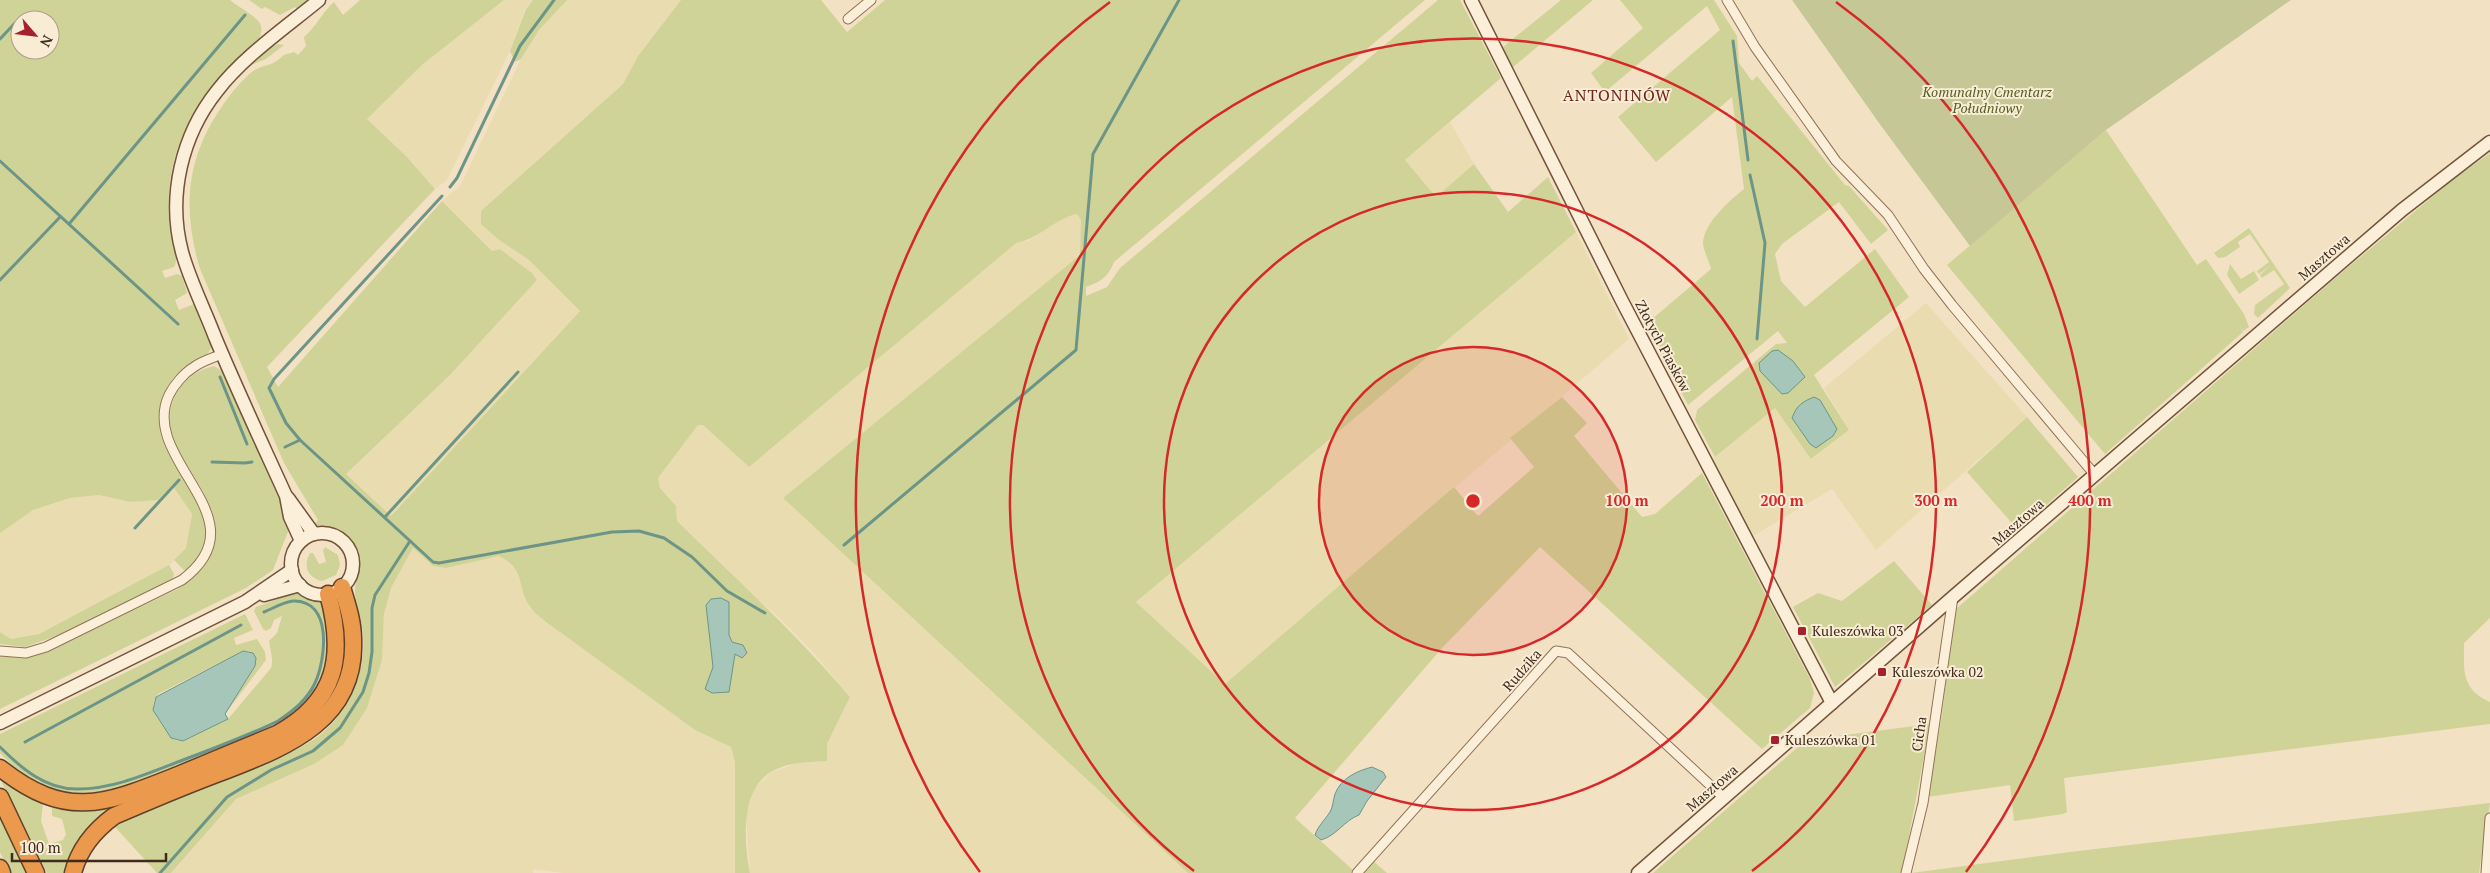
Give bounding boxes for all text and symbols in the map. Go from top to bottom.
north arrow [10,10,60,60]
text: N [36,32,58,51]
park label: Komunalny Cmentarz Południowy [1921,82,2052,117]
district label: ANTONINÓW [1563,84,1671,106]
street label: Masztowa [2294,229,2353,284]
street label: Złotych Piasków [1631,297,1696,396]
text: 100 m [1605,490,1649,510]
text: 200 m [1760,490,1804,510]
text: 300 m [1914,490,1958,510]
text: 400 m [2068,490,2112,510]
centre of rings [1464,492,1482,510]
street label: Masztowa [1988,494,2047,549]
place label: Kuleszówka 03 [1812,621,1903,640]
marker: Kuleszówka 03 [1796,625,1808,637]
street label: Rudzika [1498,645,1545,695]
place label: Kuleszówka 02 [1892,662,1983,681]
marker: Kuleszówka 02 [1876,666,1888,678]
street label: Cicha [1907,715,1930,753]
place label: Kuleszówka 01 [1785,730,1876,749]
marker: Kuleszówka 01 [1769,734,1781,746]
street label: Masztowa [1682,760,1741,815]
scale bar [12,830,166,862]
text: 100 m [20,837,61,857]

